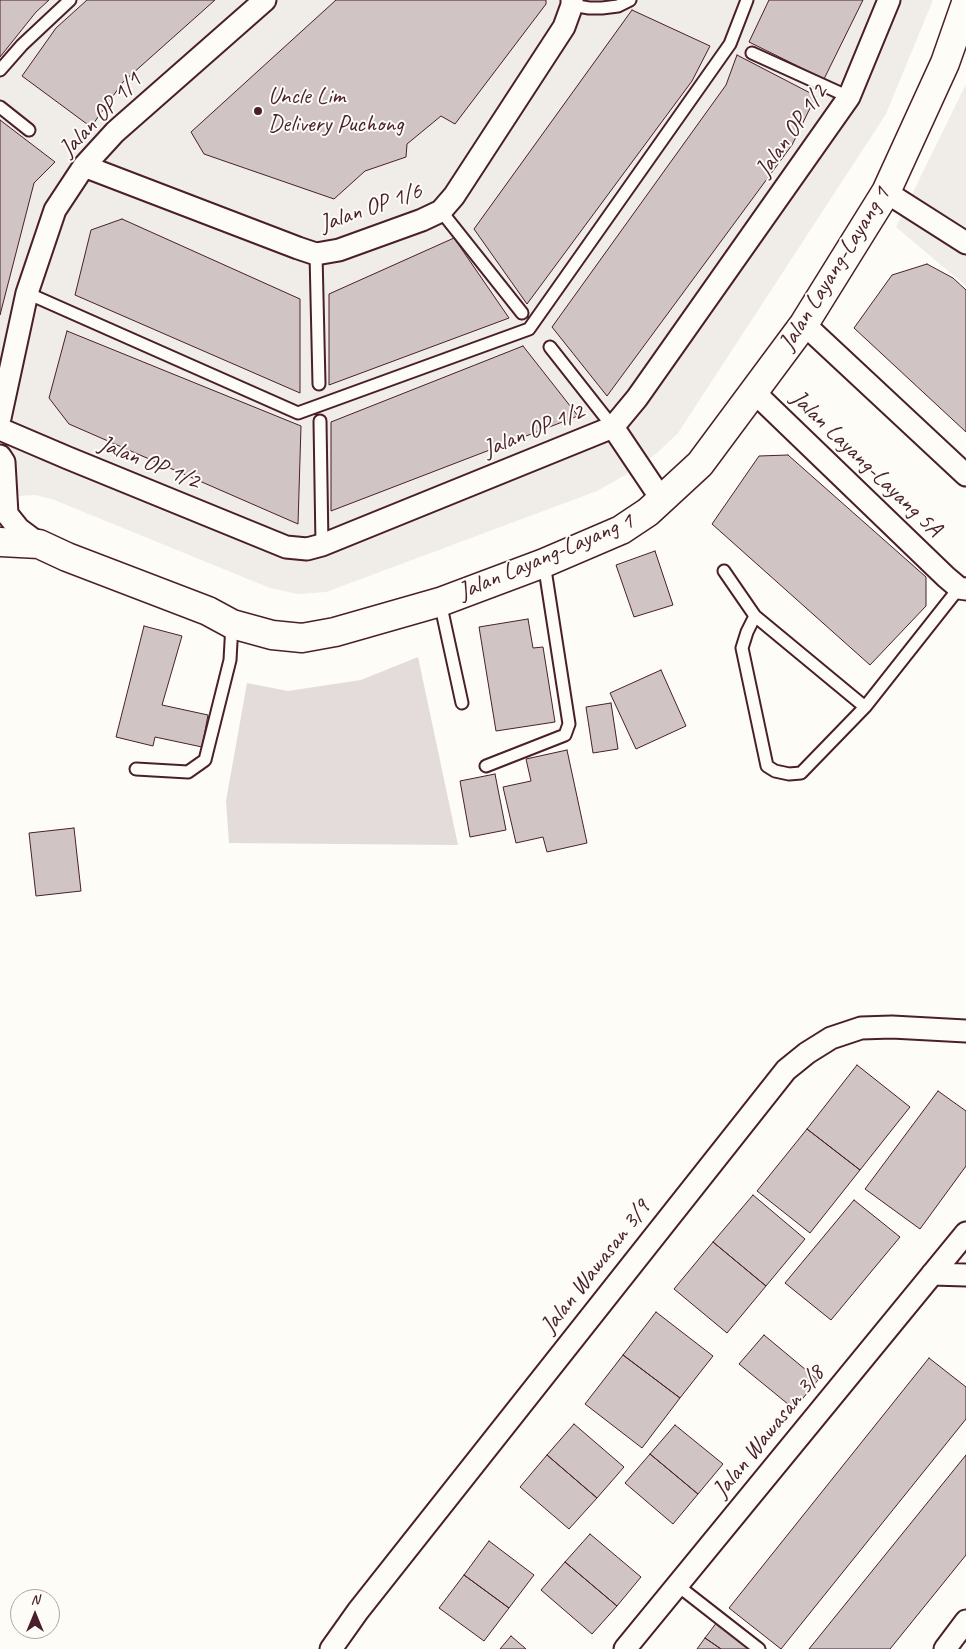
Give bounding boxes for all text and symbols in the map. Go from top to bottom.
street label: Jalan OP 1/1 [54,67,148,163]
street label: Jalan OP 1/2 [750,79,834,183]
place label: Uncle Lim Delivery Puchong [268,83,404,139]
marker: Uncle Lim Delivery Puchong [252,105,264,117]
street label: Jalan OP 1/6 [316,177,426,239]
street label: Jalan Layang-Layang 1 [773,182,897,356]
street label: Jalan Layang-Layang 5A [784,384,948,544]
street label: Jalan OP 1/2 [479,398,589,464]
street label: Jalan OP 1/2 [94,430,204,496]
street label: Jalan Layang-Layang 1 [454,507,638,607]
street label: Jalan Wawasan 3/9 [535,1194,657,1340]
street label: Jalan Wawasan 3/8 [707,1360,831,1504]
north arrow [10,1589,60,1639]
text: N [31,1591,39,1608]

